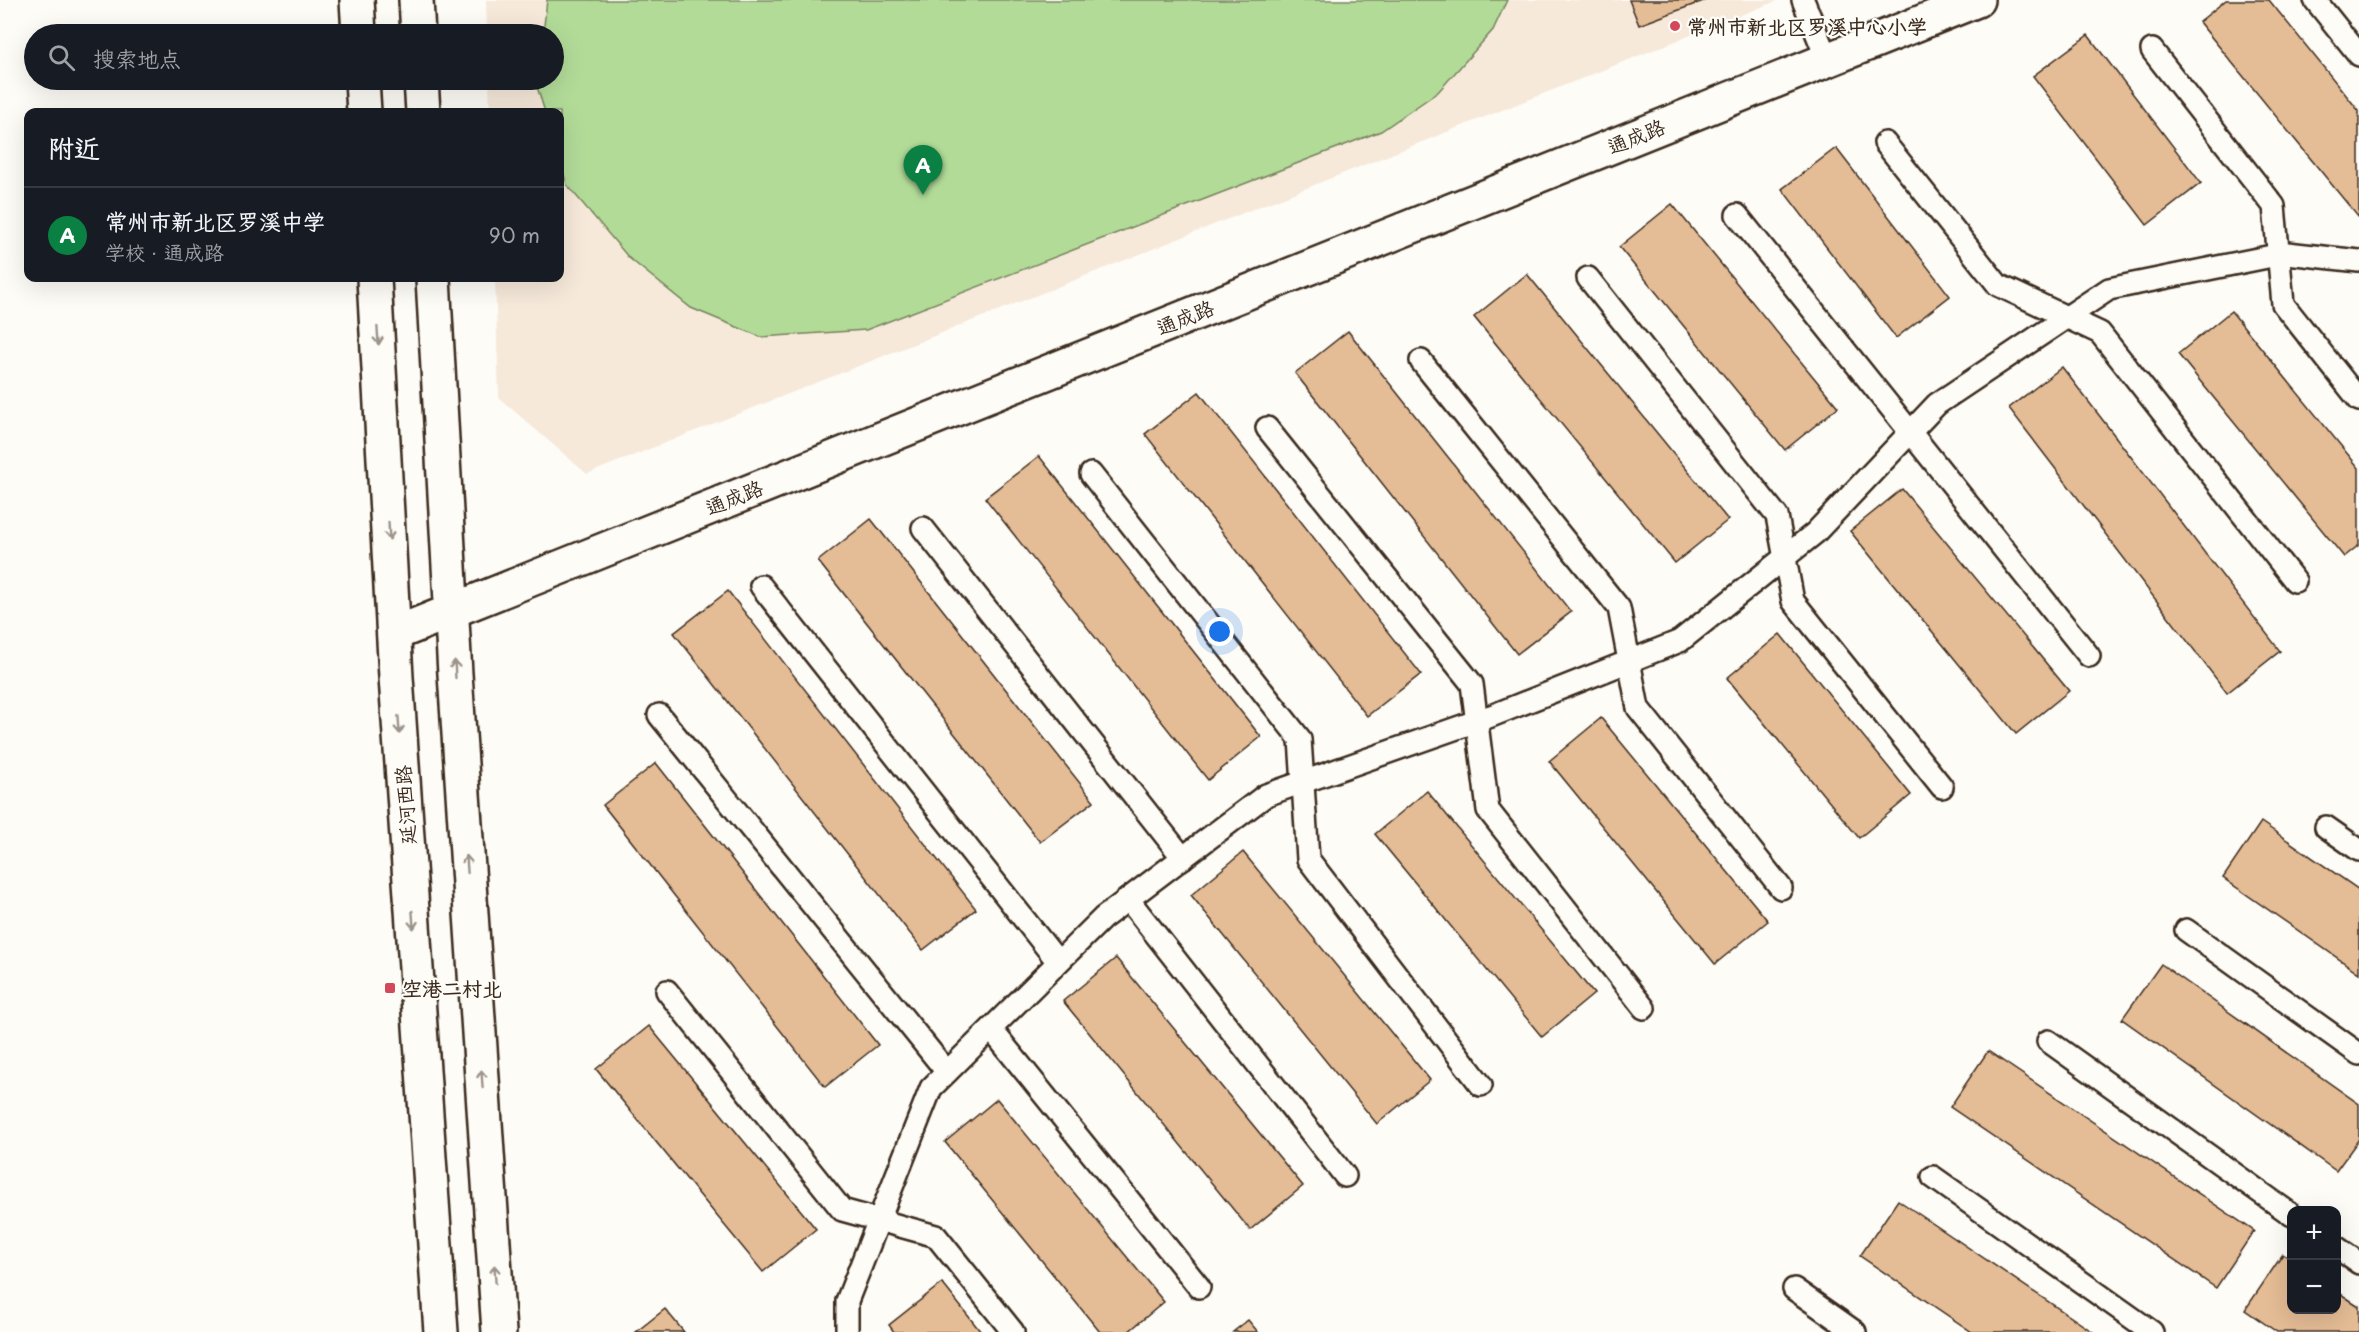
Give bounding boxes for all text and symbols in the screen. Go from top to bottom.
place label: 常州市新北区罗溪中心小学 [1687,11,1927,41]
marker: 常州市新北区罗溪中心小学 [1668,19,1682,33]
search box [24,24,564,90]
icon: search [45,41,78,74]
text: 搜索地点 [93,41,181,74]
street label: 通成路 [1603,110,1670,161]
text: 附近 [48,128,100,167]
pin: A [904,146,942,195]
text: 常州市新北区罗溪中学 [105,204,325,237]
text: A [60,220,75,250]
text: 90 m [489,220,540,250]
text: 学校 · 通成路 [105,237,224,267]
street label: 通成路 [1152,291,1219,342]
one-way arrow [372,325,383,345]
street label: 通成路 [701,471,768,522]
one-way arrow [384,520,395,540]
your location [1205,617,1234,646]
one-way arrow [449,659,460,679]
one-way arrow [394,715,405,735]
street label: 延河西路 [387,763,423,846]
one-way arrow [462,854,473,874]
one-way arrow [407,909,418,929]
place label: 空港二村北 [402,973,502,1003]
marker: 空港二村北 [383,981,397,995]
one-way arrow [476,1070,487,1090]
map controls [2287,1206,2341,1314]
button: + [2287,1206,2341,1260]
button: − [2287,1260,2341,1314]
one-way arrow [489,1264,500,1284]

